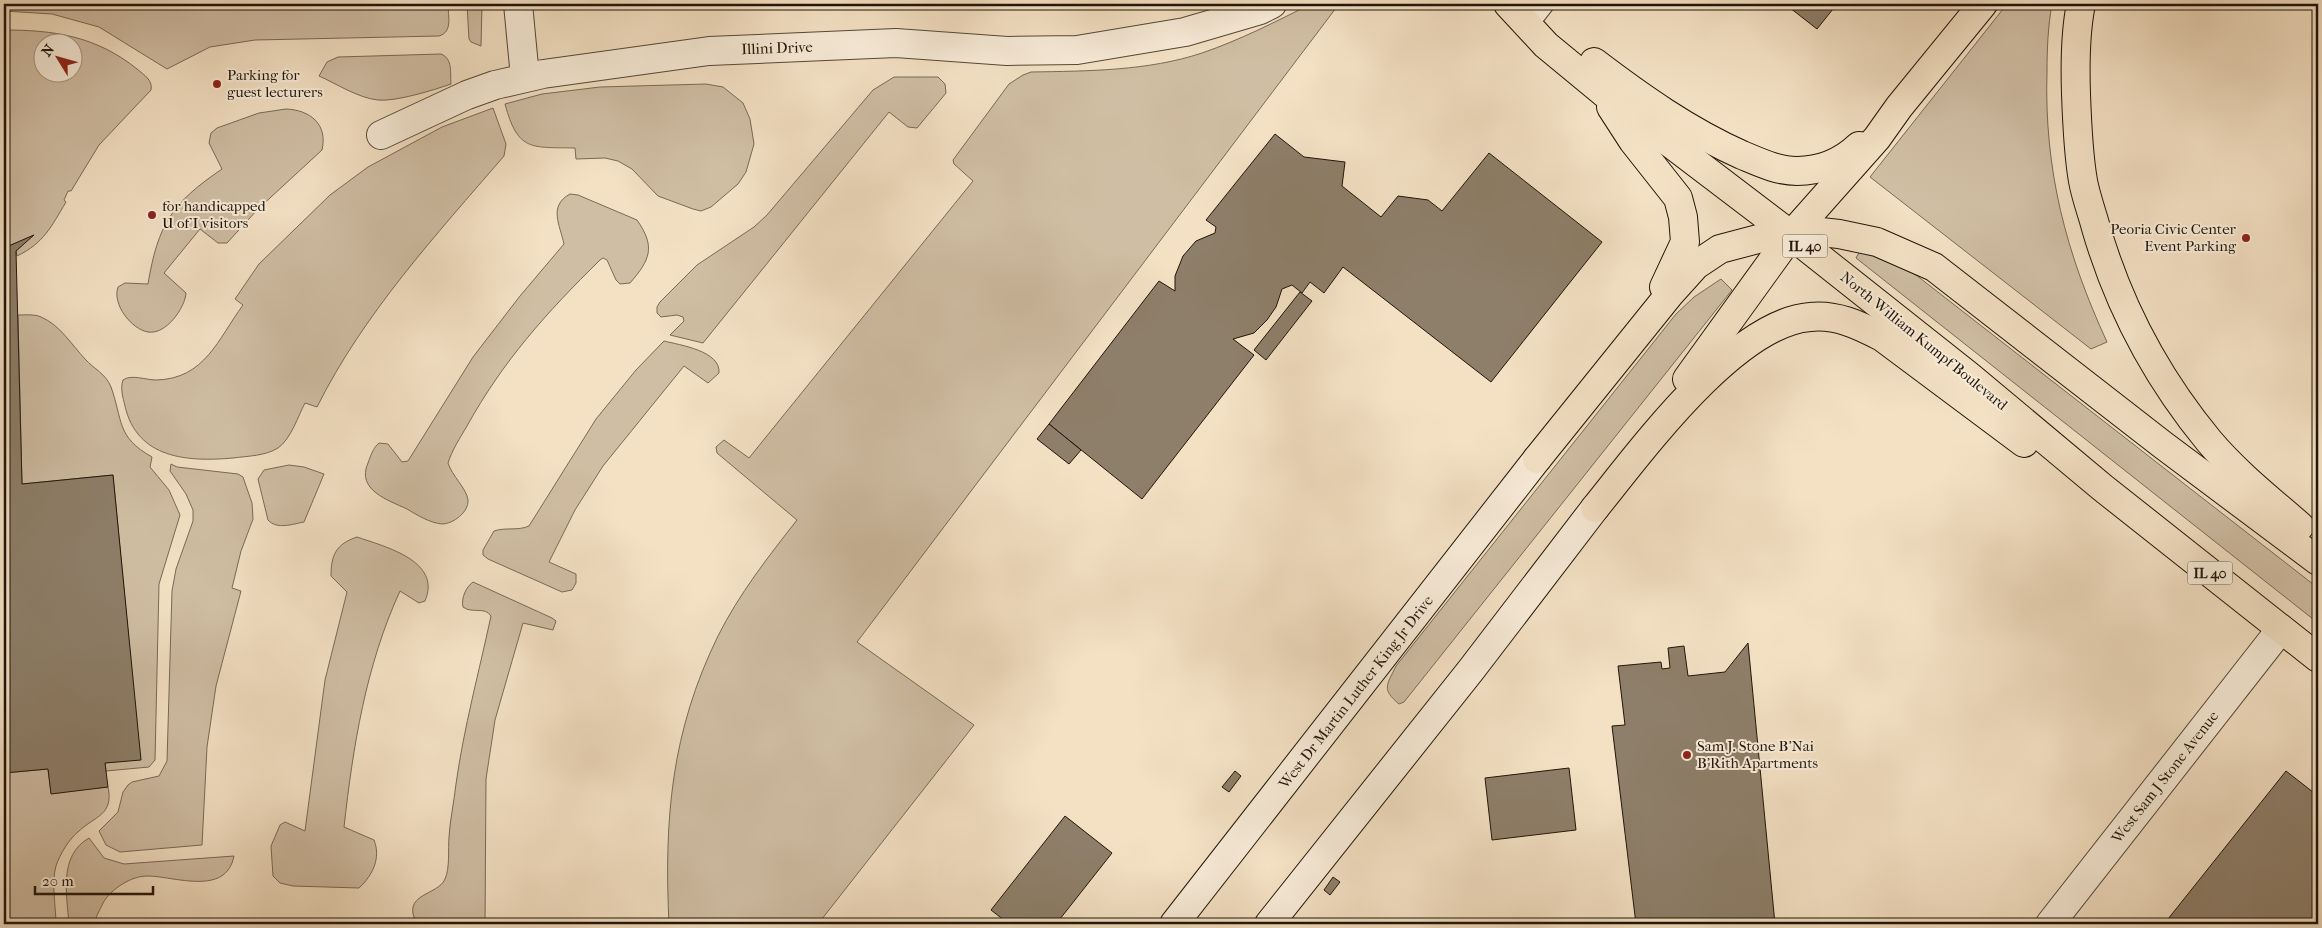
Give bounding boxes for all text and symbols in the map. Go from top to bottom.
north arrow [32,32,82,82]
street label: Illini Drive [741,38,814,58]
text: N [38,41,58,60]
place label: Parking for guest lecturers [227,66,323,101]
marker: Parking for guest lecturers [211,78,223,90]
place label: for handicapped U of I visitors [162,197,267,232]
marker: for handicapped U of I visitors [146,209,158,221]
place label: Peoria Civic Center Event Parking [2110,220,2237,255]
marker: Peoria Civic Center Event Parking [2240,232,2252,244]
road number: IL 40 [1782,235,1828,258]
street label: North William Kumpf Boulevard [1837,268,2012,415]
road number: IL 40 [2188,562,2232,584]
street label: West Dr Martin Luther King Jr Drive [1274,591,1437,793]
street label: West Sam J Stone Avenue [2107,707,2223,847]
place label: Sam J. Stone B'Nai B'Rith Apartments [1697,737,1819,772]
marker: Sam J. Stone B'Nai B'Rith Apartments [1681,749,1693,761]
scale bar [35,863,152,895]
text: 20 m [42,872,74,890]

